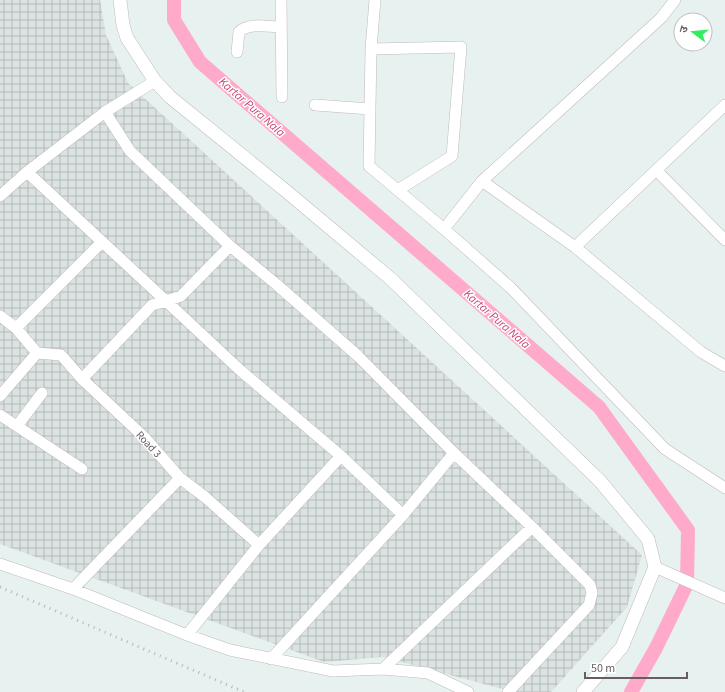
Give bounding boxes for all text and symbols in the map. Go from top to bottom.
north arrow [673,12,713,52]
text: उ [676,24,692,35]
water label: Kartar Pura Nala [215,74,289,141]
water label: Kartar Pura Nala [460,286,534,353]
street label: Road 3 [132,428,165,461]
scale bar [585,654,687,680]
text: 50 m [591,660,615,677]

